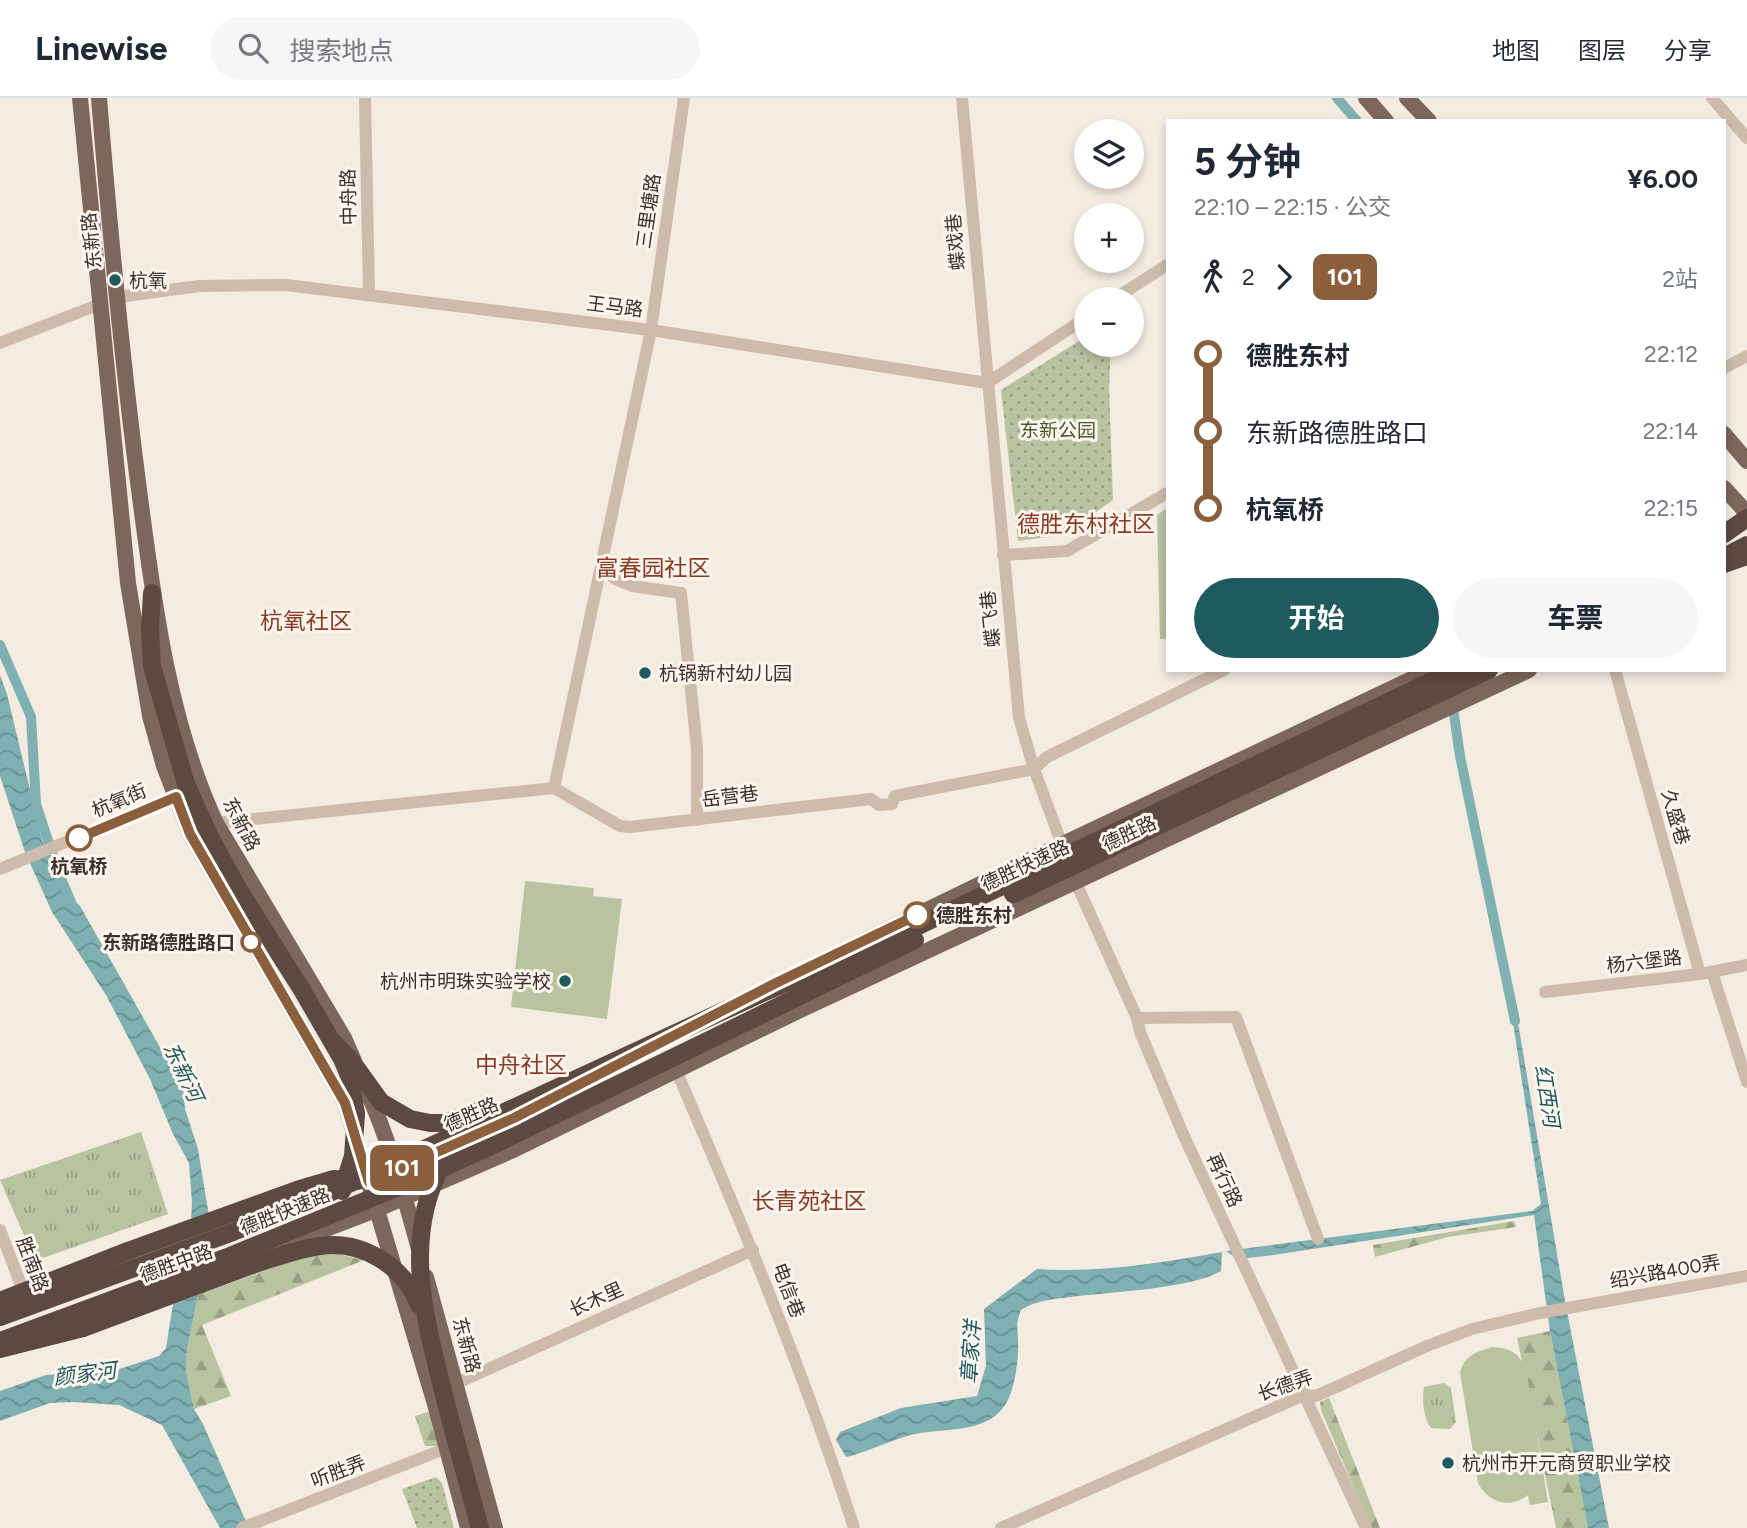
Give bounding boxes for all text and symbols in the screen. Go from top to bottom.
search box [210,17,700,80]
text: Linewise [35,29,168,68]
icon: search [234,29,272,67]
text: 搜索地点 [290,35,394,67]
text: 地图 [1492,36,1540,65]
text: 图层 [1578,36,1626,65]
text: 分享 [1664,36,1712,65]
map controls [1074,119,1144,357]
button: layers [1074,119,1144,189]
text: 5 分钟 [1194,139,1301,185]
text: ¥6.00 [1627,163,1698,195]
street label: 中舟路 [337,168,360,226]
street label: 三里塘路 [632,172,665,250]
text: 22:10 – 22:15 · 公交 [1194,193,1391,221]
button: + [1074,203,1144,273]
street label: 东新路 [77,211,106,271]
street label: 蝶戏巷 [942,213,969,271]
icon: walk [1194,258,1232,296]
icon: forward [1265,258,1303,296]
text: 101 [1327,262,1363,291]
text: 2 [1242,263,1255,291]
text: 2站 [1662,265,1698,293]
place label: 杭氧 [129,269,167,292]
marker: 杭氧 [107,272,123,288]
button: − [1074,287,1144,357]
street label: 王马路 [585,292,645,321]
text: 德胜东村 [1246,340,1350,372]
text: 22:12 [1644,340,1698,368]
text: 东新路德胜路口 [1246,417,1428,449]
text: 22:14 [1643,417,1698,445]
park label: 东新公园 [1020,419,1096,442]
text: 杭氧桥 [1246,494,1324,526]
text: 22:15 [1644,494,1698,522]
district label: 德胜东村社区 [1017,510,1155,538]
district label: 富春园社区 [596,554,711,582]
button: 开始 [1194,578,1439,658]
button: 车票 [1453,578,1698,658]
street label: 蝶飞巷 [976,589,1005,649]
district label: 杭氧社区 [260,607,352,635]
place label: 杭锅新村幼儿园 [659,662,792,685]
marker: 杭锅新村幼儿园 [637,665,653,681]
street label: 杭氧街 [88,779,150,822]
street label: 岳营巷 [700,782,760,811]
street label: 久盛巷 [1657,787,1694,848]
street label: 东新路 [218,794,265,855]
street label: 德胜路 [1099,811,1160,856]
marker: 杭氧桥 [66,825,92,851]
street label: 德胜快速路 [977,835,1073,896]
place label: 杭氧桥 [50,855,108,878]
marker: 德胜东村 [904,902,930,928]
place label: 德胜东村 [936,904,1012,927]
place label: 东新路德胜路口 [102,931,235,954]
marker: 东新路德胜路口 [241,932,261,952]
street label: 杨六堡路 [1605,945,1683,978]
place label: 杭州市明珠实验学校 [380,970,551,993]
marker: 杭州市明珠实验学校 [557,973,573,989]
water label: 东新河 [158,1038,210,1109]
district label: 中舟社区 [475,1051,567,1079]
water label: 红西河 [1530,1063,1565,1133]
street label: 德胜路 [440,1092,502,1137]
line badge: 101 [362,1145,442,1191]
street label: 再行路 [1202,1150,1247,1211]
text: 101 [384,1153,420,1182]
street label: 德胜快速路 [237,1183,334,1240]
district label: 长青苑社区 [752,1187,867,1215]
street label: 胜南路 [12,1233,53,1295]
street label: 德胜中路 [137,1240,216,1287]
street label: 绍兴路400弄 [1608,1250,1722,1293]
street label: 电信巷 [768,1259,809,1321]
street label: 长木里 [565,1277,627,1322]
street label: 东新路 [448,1315,485,1376]
water label: 章家洋 [956,1317,985,1384]
water label: 颜家河 [52,1357,122,1390]
street label: 长德弄 [1254,1365,1316,1406]
street label: 听胜弄 [307,1451,369,1492]
place label: 杭州市开元商贸职业学校 [1462,1452,1671,1475]
marker: 杭州市开元商贸职业学校 [1440,1455,1456,1471]

